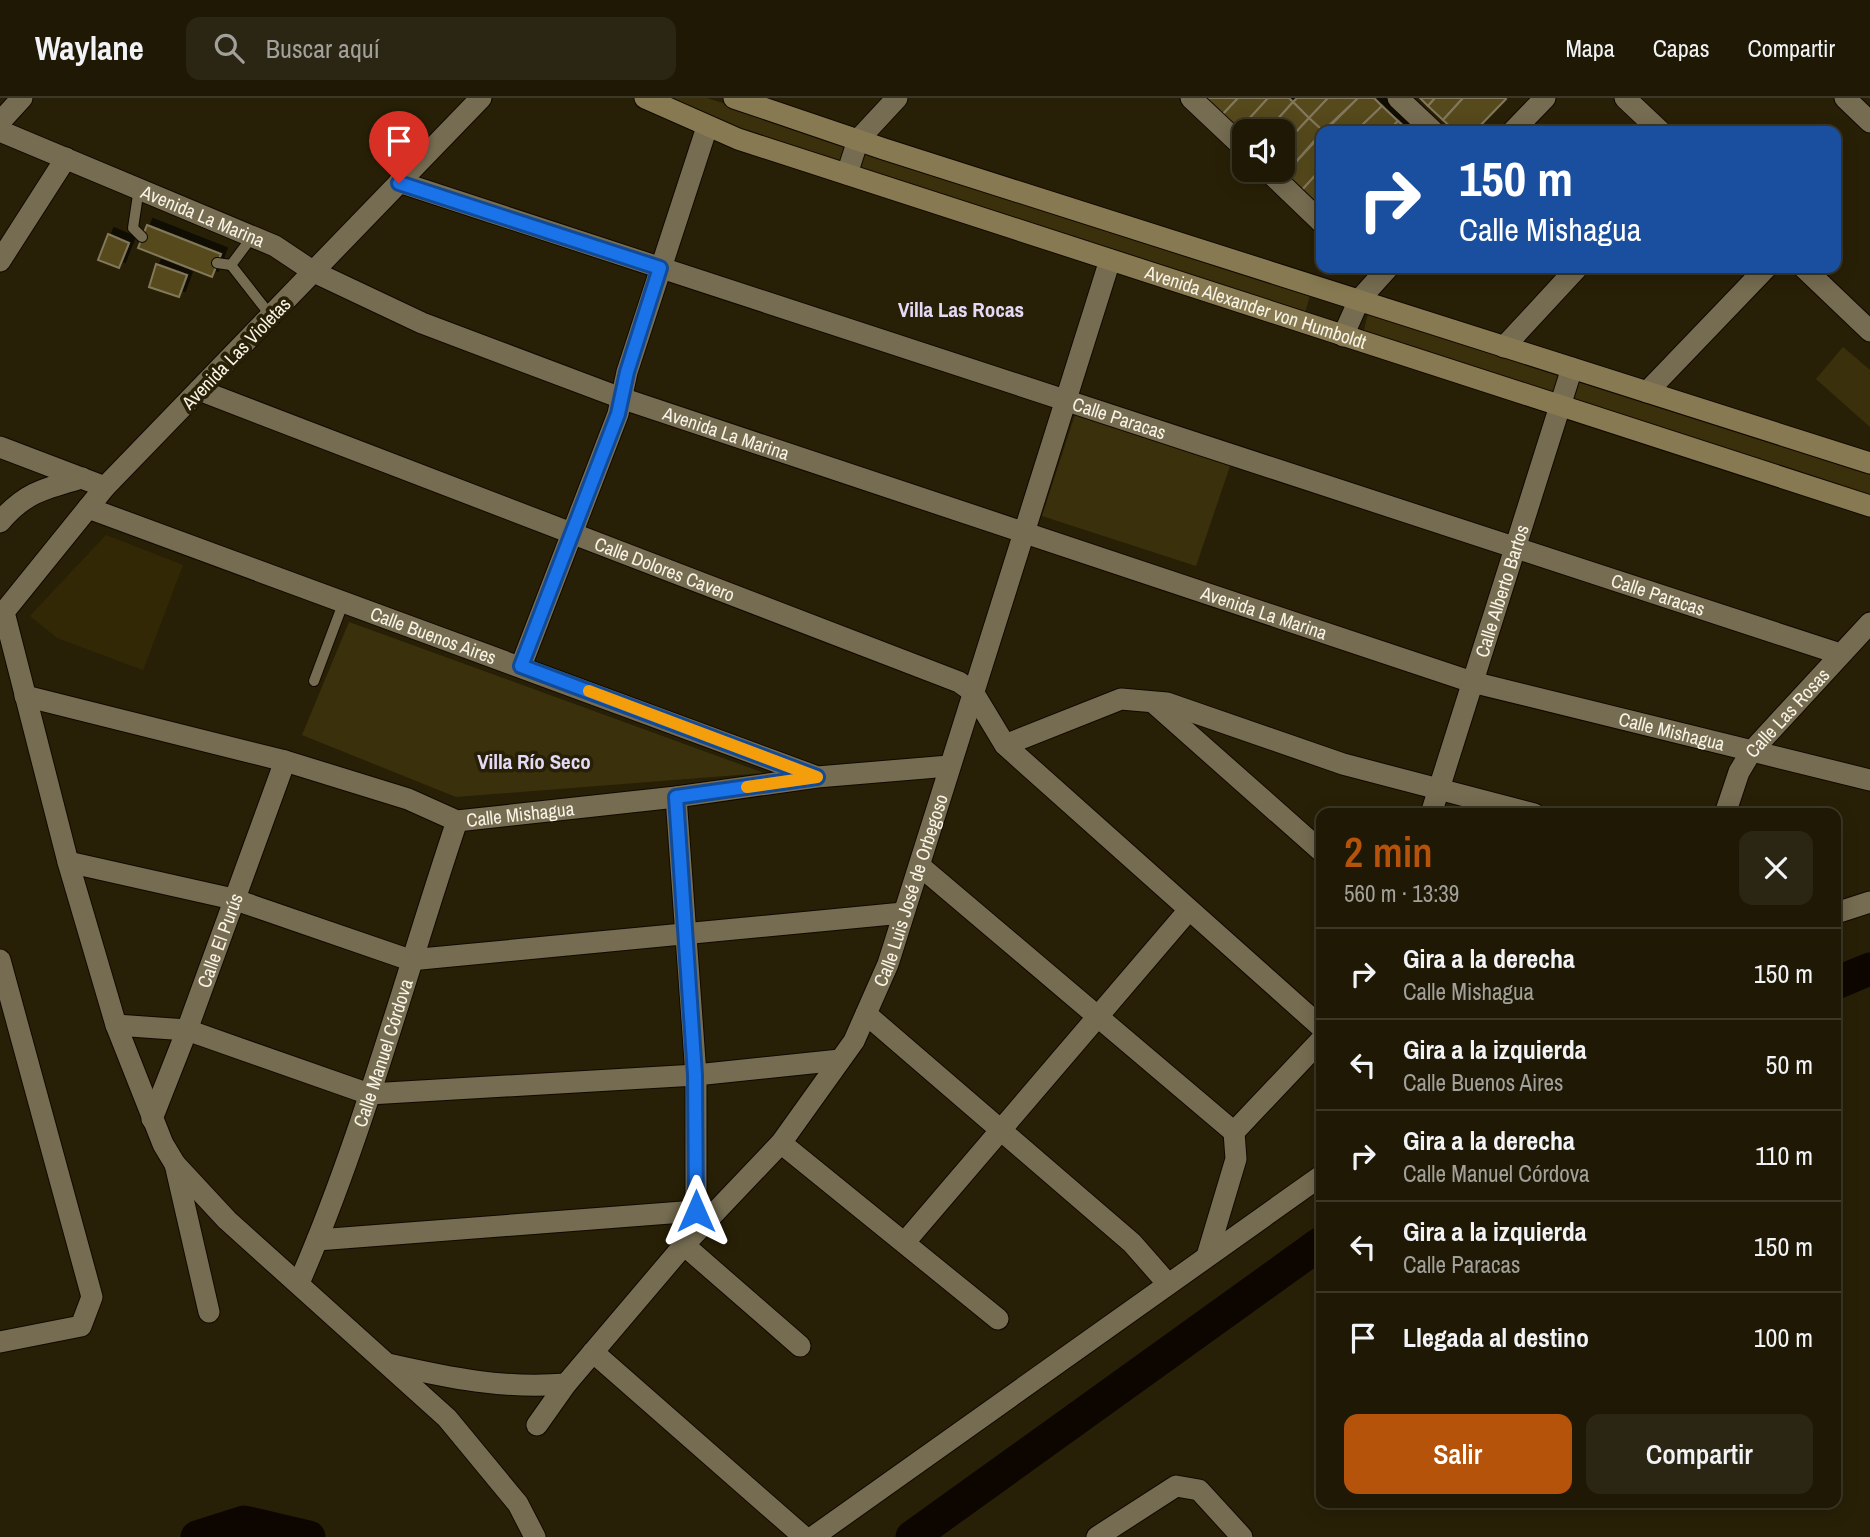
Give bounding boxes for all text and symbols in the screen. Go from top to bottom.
search box [186,17,676,80]
text: Waylane [35,26,144,70]
icon: search [210,29,248,67]
text: Buscar aquí [266,31,380,66]
text: Mapa [1565,32,1615,64]
text: Capas [1653,32,1710,64]
text: Compartir [1748,32,1835,64]
pin [369,111,429,183]
map controls [1232,119,1295,182]
button: sound [1232,119,1295,182]
icon: arrive [380,122,418,160]
text: 150 m [1459,145,1573,211]
icon: right [1344,154,1435,245]
street label: Avenida La Marina [136,178,269,253]
text: Calle Mishagua [1459,208,1641,251]
street label: Avenida Alexander von Humboldt [1141,259,1370,355]
street label: Avenida Las Violetas [175,291,296,416]
district label: Villa Las Rocas [898,295,1024,324]
street label: Calle Paracas [1069,390,1170,445]
street label: Avenida La Marina [659,400,793,466]
street label: Calle Alberto Bartos [1468,521,1535,661]
street label: Calle Dolores Cavero [591,530,739,608]
street label: Calle Paracas [1608,567,1709,622]
street label: Avenida La Marina [1197,579,1331,646]
street label: Calle Buenos Aires [367,600,500,670]
street label: Calle Las Rosas [1739,662,1835,763]
street label: Calle Mishagua [1616,706,1728,757]
district label: Villa Río Seco [477,747,591,776]
street label: Calle Luis José de Orbegoso [867,791,954,991]
street label: Calle Mishagua [465,795,576,833]
text: 2 min [1344,824,1433,880]
button: close [1739,831,1813,905]
text: 560 m · 13:39 [1344,878,1459,909]
street label: Calle El Purús [191,889,249,991]
text: Gira a la derecha [1403,941,1575,976]
icon: right [1344,955,1382,993]
text: 150 m [1754,956,1813,991]
street label: Calle Manuel Córdova [347,975,419,1130]
text: Calle Mishagua [1403,976,1534,1007]
text: Gira a la izquierda [1403,1032,1587,1067]
icon: left [1344,1046,1382,1084]
text: 50 m [1766,1047,1813,1082]
text: Calle Buenos Aires [1403,1067,1563,1098]
text: Gira a la derecha [1403,1123,1575,1158]
icon: right [1344,1137,1382,1175]
text: 110 m [1755,1138,1813,1173]
text: Calle Manuel Córdova [1403,1158,1590,1189]
position arrow [659,1174,733,1248]
text: Gira a la izquierda [1403,1214,1587,1249]
icon: left [1344,1228,1382,1266]
text: 150 m [1754,1229,1813,1264]
text: Calle Paracas [1403,1249,1520,1280]
icon: arrive [1344,1319,1382,1357]
text: Llegada al destino [1403,1320,1589,1355]
text: 100 m [1754,1320,1813,1355]
button: Salir [1344,1414,1572,1494]
button: Compartir [1586,1414,1813,1494]

